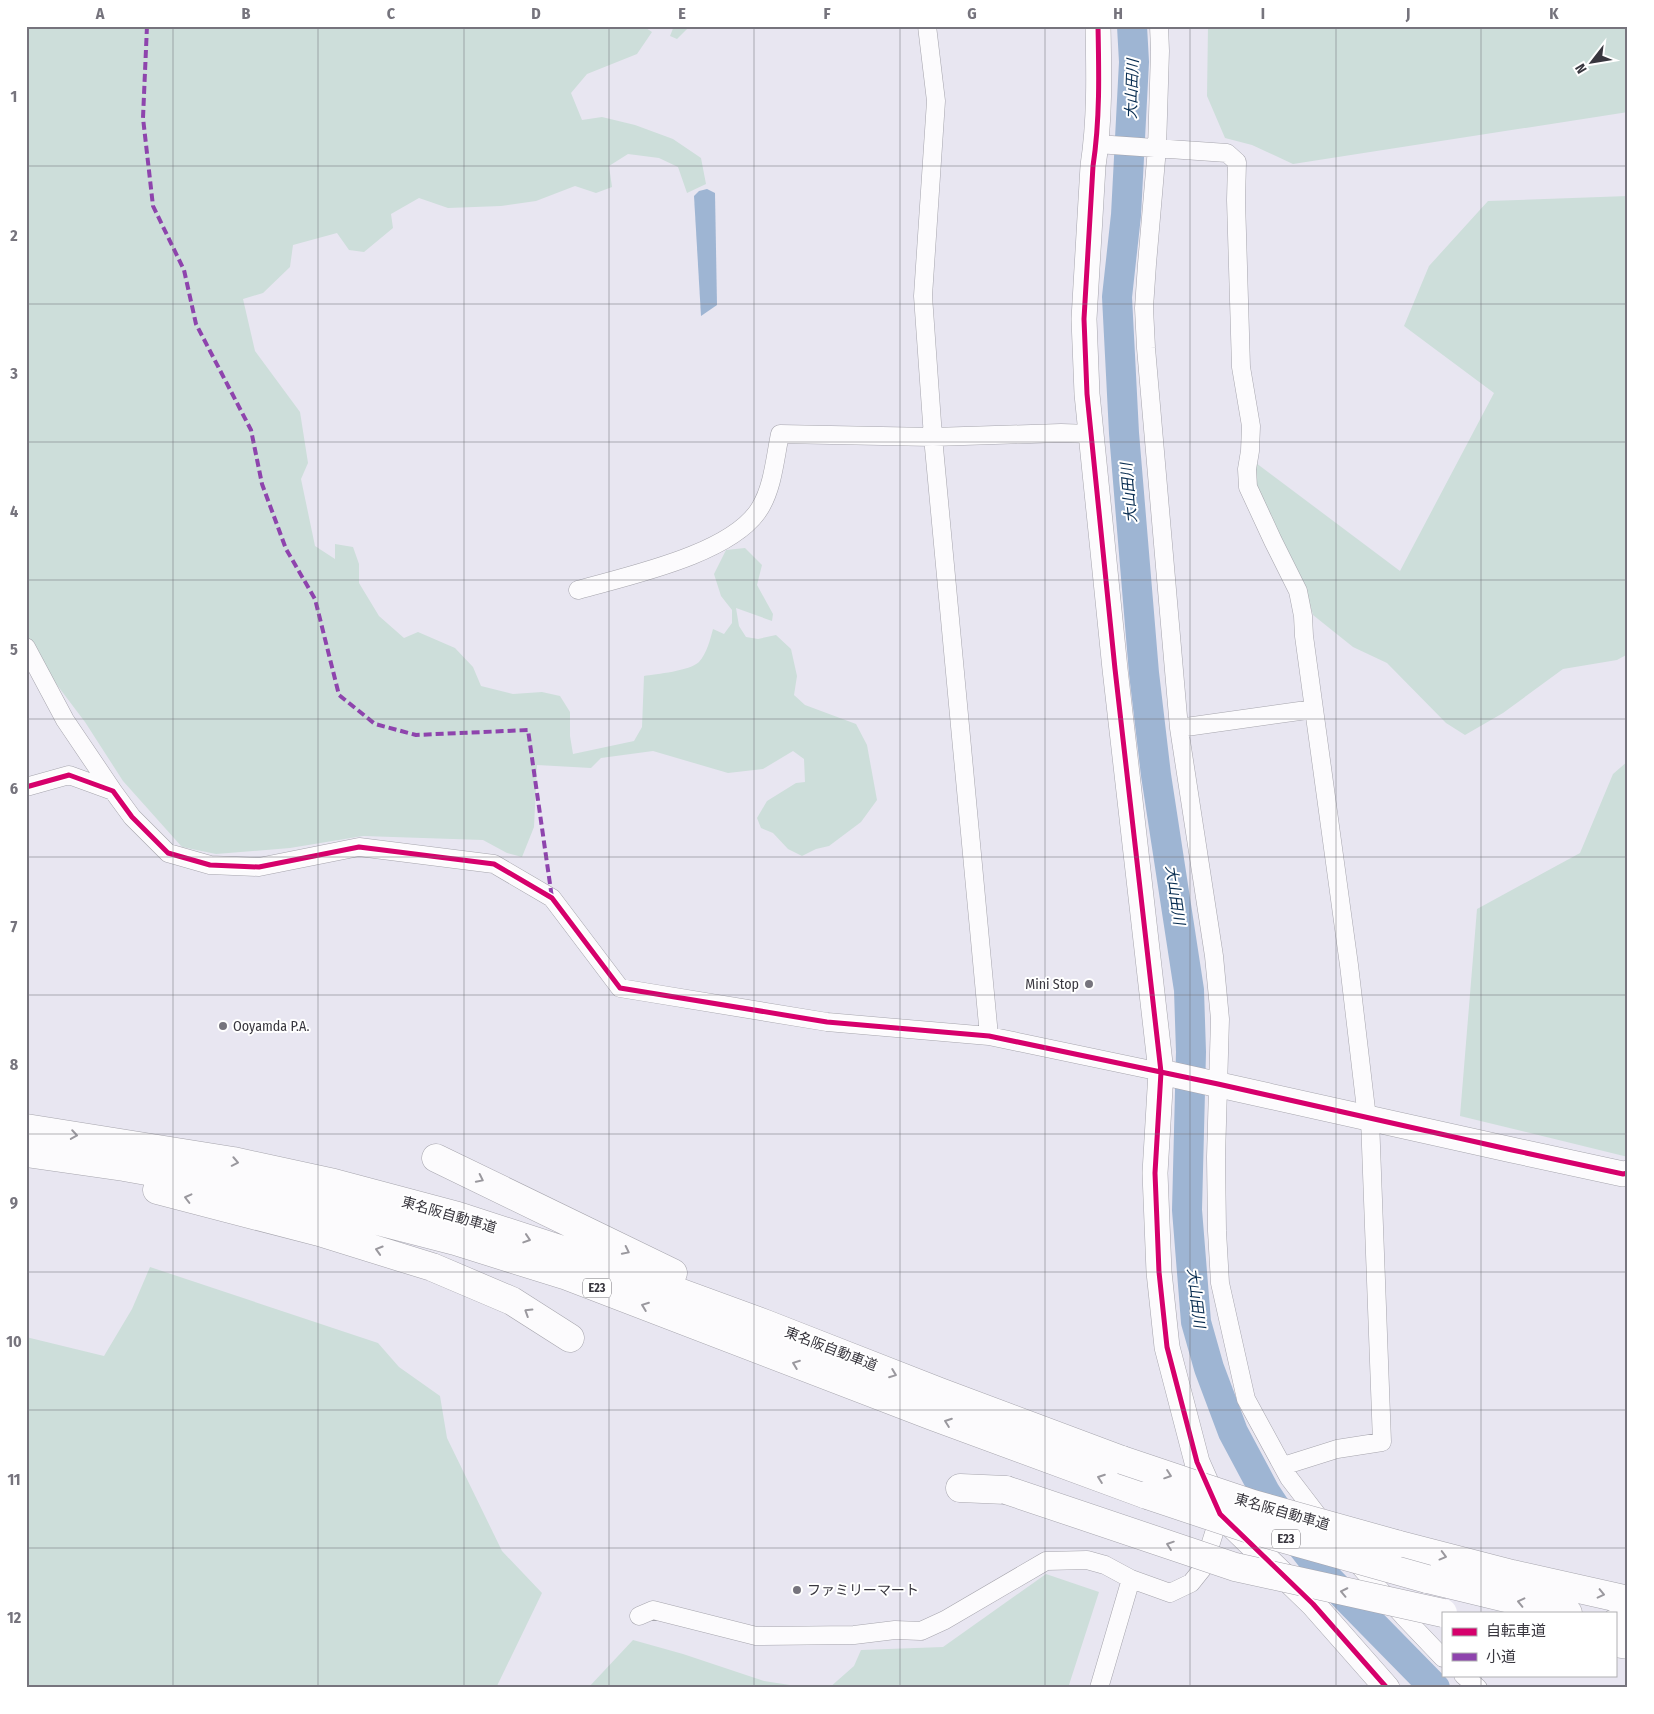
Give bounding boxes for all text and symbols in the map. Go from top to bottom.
text: A [95,4,105,23]
text: B [242,4,251,23]
text: C [387,4,396,23]
text: D [531,4,541,23]
text: E [678,4,686,23]
text: F [823,4,831,23]
text: G [967,4,977,23]
text: H [1113,4,1123,23]
text: I [1261,4,1265,23]
text: J [1405,4,1410,23]
text: K [1549,4,1559,23]
north arrow [1566,38,1616,88]
water label: 大山田川 [1122,57,1142,119]
text: N [1572,60,1591,76]
text: 1 [11,87,17,106]
text: 2 [9,226,18,245]
text: 3 [9,364,18,383]
water label: 大山田川 [1117,460,1141,524]
text: 4 [10,502,18,521]
text: 5 [10,640,18,659]
text: 6 [10,779,18,798]
water label: 大山田川 [1162,864,1188,928]
text: 7 [11,917,18,936]
place label: Mini Stop [1025,976,1079,993]
marker: Mini Stop [1083,978,1095,990]
place label: Ooyamda P.A. [233,1018,310,1035]
marker: Ooyamda P.A. [217,1020,229,1032]
text: 8 [10,1055,19,1074]
one-way arrow [70,1130,79,1140]
one-way arrow [230,1156,239,1167]
one-way arrow [475,1173,484,1184]
text: 9 [10,1193,18,1212]
one-way arrow [184,1193,193,1204]
street label: 東名阪自動車道 [400,1193,498,1237]
one-way arrow [522,1233,531,1243]
one-way arrow [621,1245,630,1255]
one-way arrow [375,1246,383,1256]
water label: 大山田川 [1183,1267,1209,1331]
road number: E23 [583,1278,611,1298]
one-way arrow [641,1302,649,1312]
one-way arrow [525,1309,534,1318]
street label: 東名阪自動車道 [782,1324,880,1374]
text: 10 [6,1332,22,1351]
one-way arrow [792,1360,801,1370]
one-way arrow [888,1368,897,1378]
one-way arrow [944,1418,953,1428]
text: 11 [7,1470,21,1489]
one-way arrow [1164,1470,1172,1480]
one-way arrow [1097,1474,1106,1484]
street label: 東名阪自動車道 [1233,1490,1331,1534]
road number: E23 [1272,1530,1300,1548]
one-way arrow [1167,1541,1175,1551]
one-way arrow [1438,1550,1447,1561]
place label: ファミリーマート [807,1582,919,1599]
marker: ファミリーマート [791,1584,803,1596]
one-way arrow [1339,1587,1348,1598]
one-way arrow [1596,1588,1605,1599]
one-way arrow [1516,1597,1525,1608]
text: 12 [7,1608,22,1627]
legend [1442,1612,1616,1676]
text: 自転車道 [1486,1622,1546,1640]
text: 小道 [1486,1648,1516,1666]

